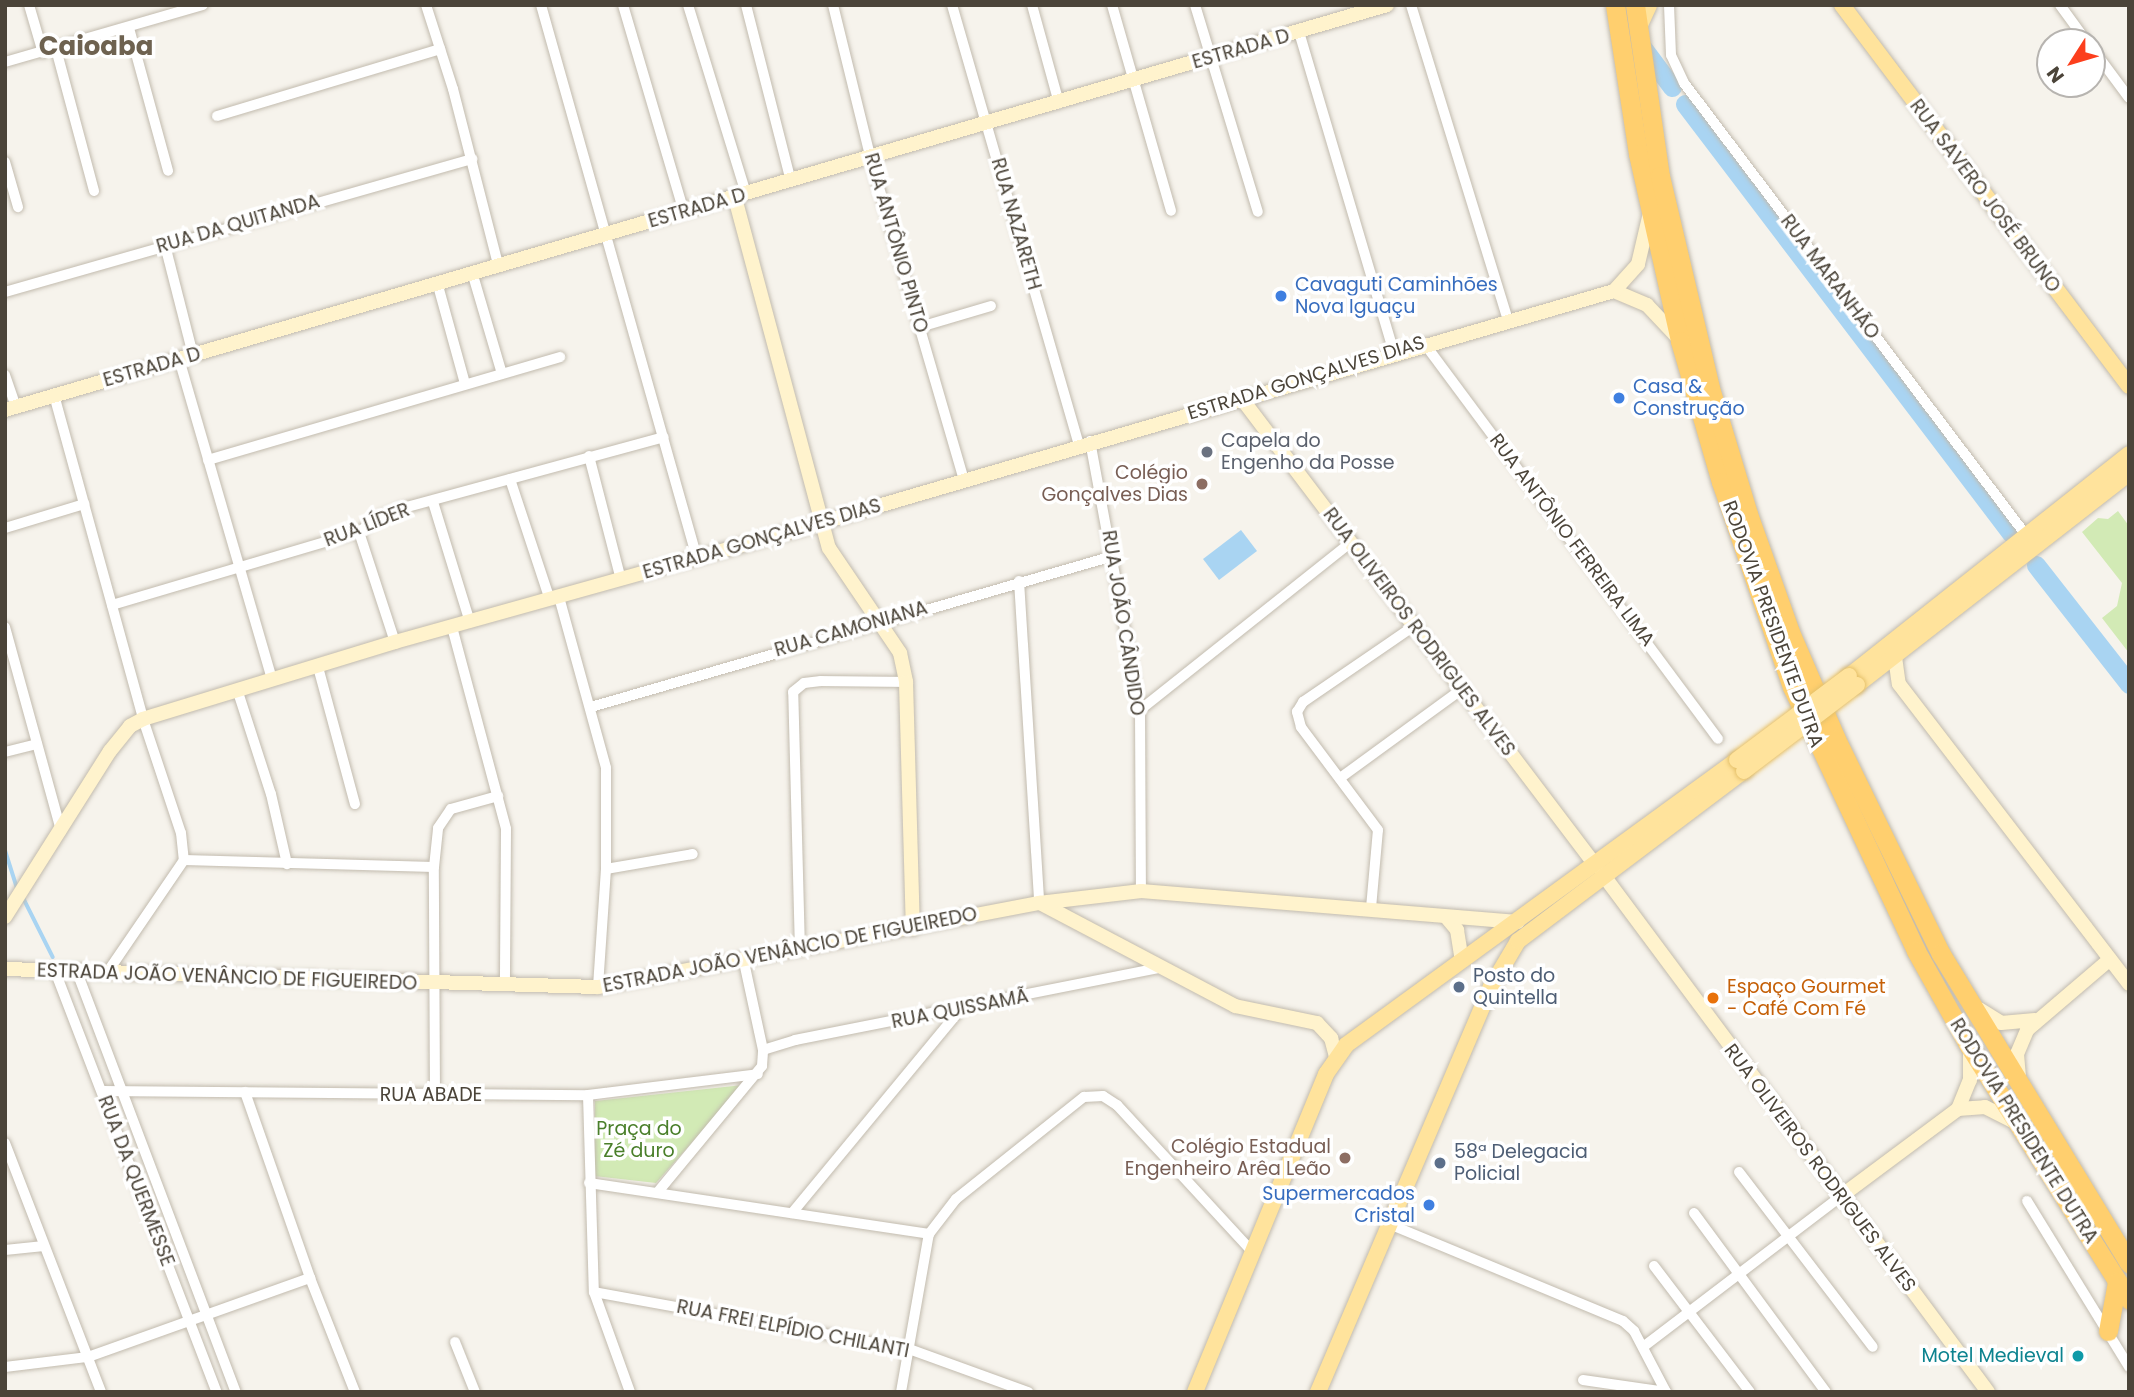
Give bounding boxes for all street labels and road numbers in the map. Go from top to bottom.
street label: ESTRADA D [1190,24,1292,74]
street label: RUA SAVERO JOSÉ BRUNO [1905,95,2065,297]
street label: RUA ANTÔNIO PINTO [859,151,933,335]
street label: RUA NAZARETH [986,155,1046,293]
street label: ESTRADA D [646,183,748,233]
street label: RUA DA QUITANDA [154,190,322,258]
street label: RUA MARANHÃO [1776,210,1884,344]
street label: ESTRADA GONÇALVES DIAS [1185,331,1427,425]
street label: ESTRADA D [101,342,203,392]
street label: RUA ANTÔNIO FERREIRA LIMA [1485,429,1659,651]
street label: ESTRADA GONÇALVES DIAS [640,494,884,584]
street label: RUA LÍDER [321,498,413,552]
street label: RODOVIA PRESIDENTE DUTRA [1718,498,1828,750]
street label: RUA OLIVEIROS RODRIGUES ALVES [1318,504,1520,760]
street label: RUA JOÃO CÂNDIDO [1097,529,1149,717]
street label: RUA CAMONIANA [772,596,930,662]
street label: ESTRADA JOÃO VENÂNCIO DE FIGUEIREDO [601,903,979,997]
street label: ESTRADA JOÃO VENÂNCIO DE FIGUEIREDO [37,959,417,995]
street label: RUA QUISSAMÃ [890,985,1030,1033]
street label: RODOVIA PRESIDENTE DUTRA [1945,1014,2103,1248]
street label: RUA OLIVEIROS RODRIGUES ALVES [1719,1040,1921,1296]
street label: RUA ABADE [380,1084,482,1106]
street label: RUA DA QUERMESSE [93,1093,179,1269]
street label: RUA FREI ELPÍDIO CHILANTI [675,1295,911,1363]

